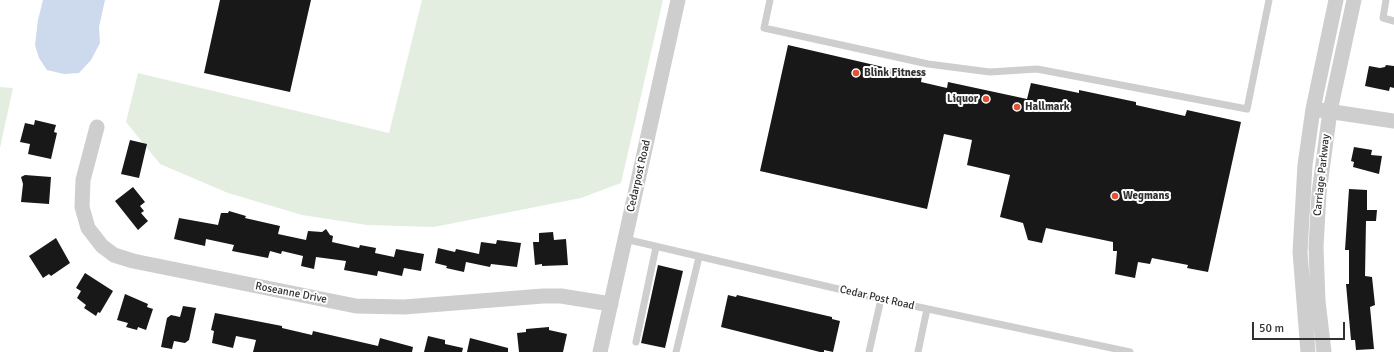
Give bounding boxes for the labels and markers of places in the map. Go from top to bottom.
place label: Blink Fitness [864,66,926,80]
marker: Blink Fitness [851,68,861,78]
place label: Liquor [947,92,978,106]
marker: Liquor [981,94,991,104]
place label: Hallmark [1025,100,1070,114]
marker: Hallmark [1012,102,1022,112]
place label: Wegmans [1123,189,1169,203]
marker: Wegmans [1110,191,1120,201]

